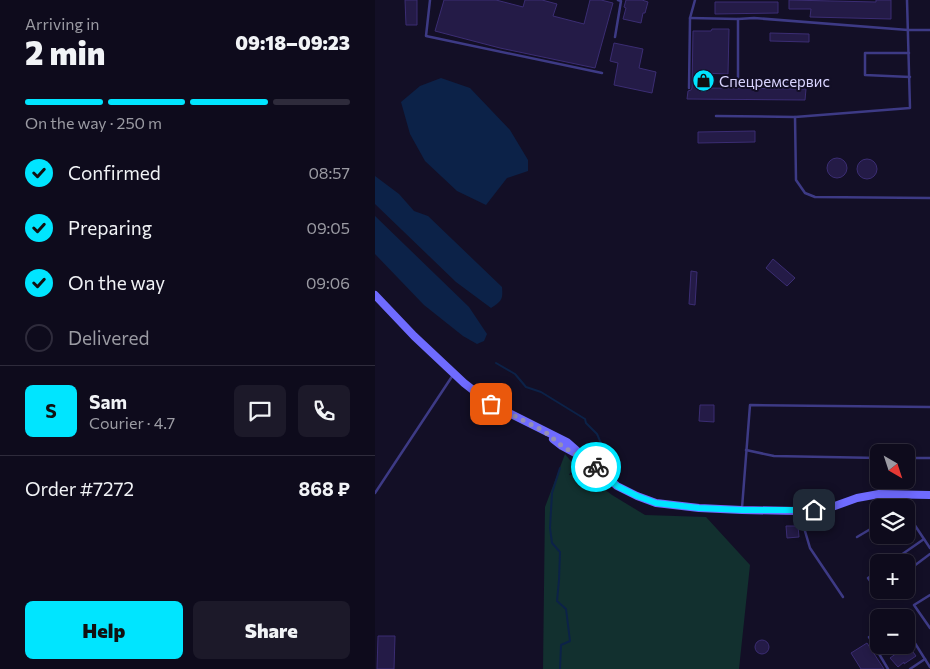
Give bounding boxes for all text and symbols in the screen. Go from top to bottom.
text: Arriving in [25,14,99,33]
text: 09:18–09:23 [235,31,350,54]
text: 2 min [25,32,105,72]
shop icon: Спецремсервис [691,69,715,93]
place label: Спецремсервис [719,72,830,90]
text: On the way · 250 m [25,113,162,132]
icon: check [25,159,53,187]
text: Confirmed [68,161,161,184]
text: 08:57 [308,163,350,182]
icon: check [25,214,53,242]
text: Preparing [68,216,152,239]
text: 09:05 [306,218,350,237]
icon: check [25,269,53,297]
text: On the way [68,271,165,294]
text: 09:06 [306,273,350,292]
text: Delivered [68,326,149,349]
pin [470,383,512,425]
button: chat [234,385,286,437]
button: phone [298,385,350,437]
text: Sam [89,390,127,413]
icon: bag [477,390,505,418]
text: S [45,399,57,422]
text: Courier · 4.7 [89,413,175,432]
courier [571,442,621,492]
north arrow [870,444,915,489]
map controls [870,444,915,654]
icon: bike [582,453,610,481]
text: Order #7272 [25,477,134,500]
text: 868 ₽ [299,477,350,500]
pin [793,489,835,531]
icon: home [800,496,828,524]
button: layers [870,499,915,544]
button: + [870,554,915,599]
button: Help [25,601,183,659]
button: Share [193,601,350,659]
button: − [870,609,915,654]

